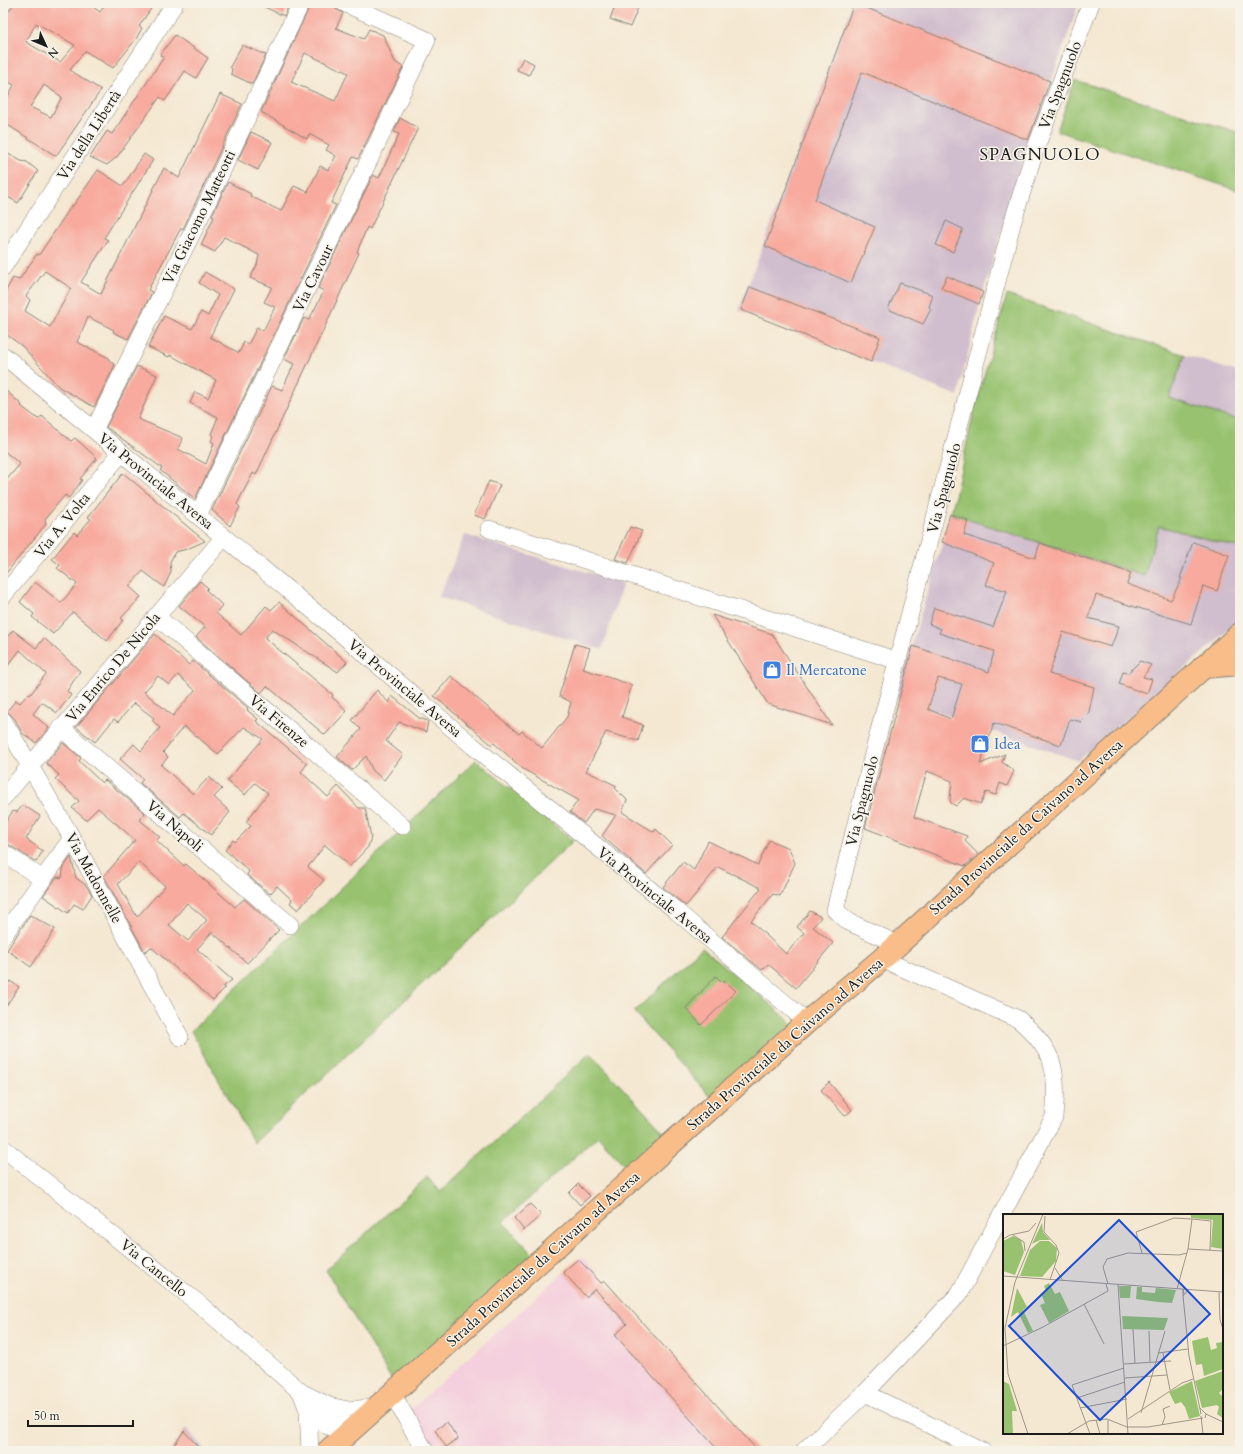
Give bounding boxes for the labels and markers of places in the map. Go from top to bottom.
shop icon: Il Mercatone [761,659,783,681]
place label: Il Mercatone [786,660,867,680]
shop icon: Idea [969,733,991,755]
place label: Idea [994,734,1021,754]

